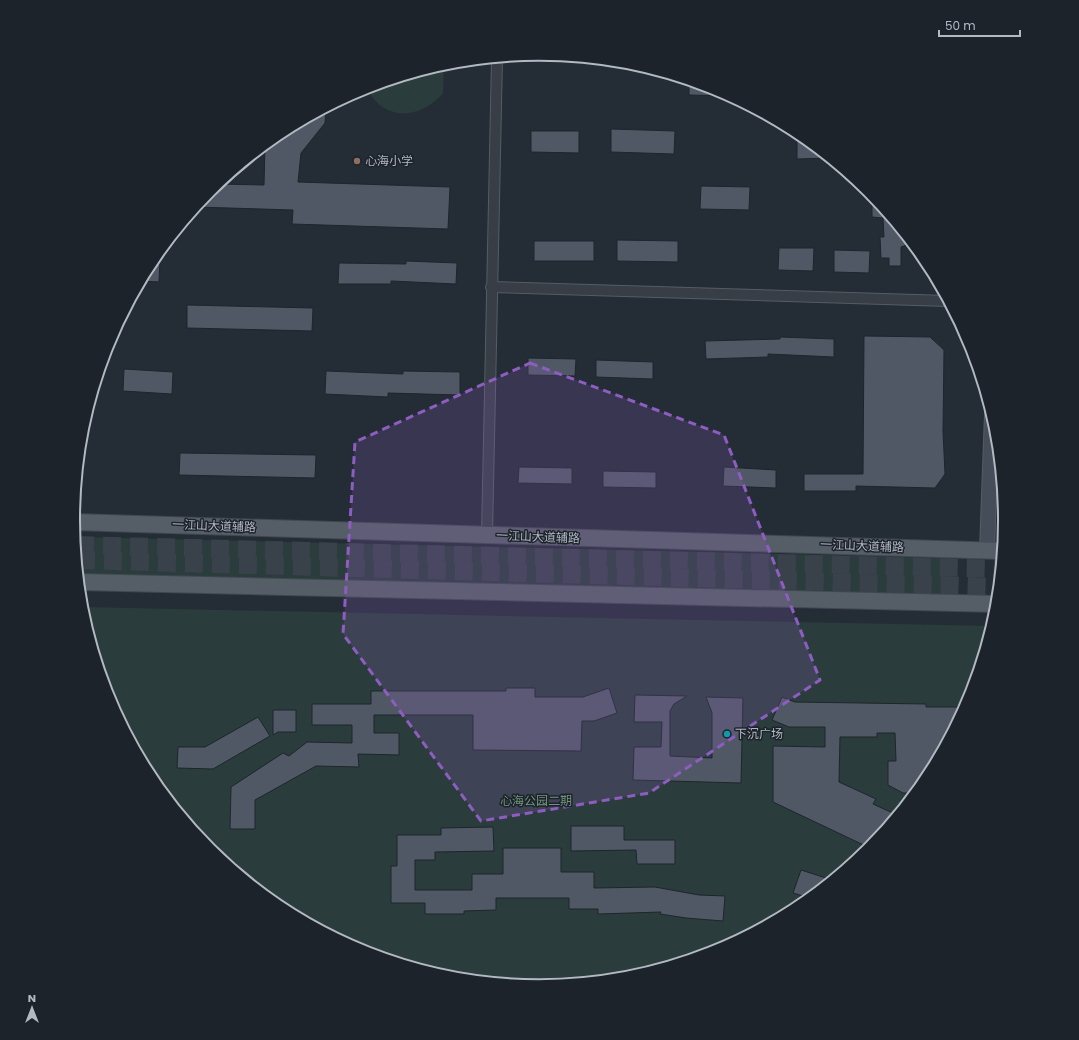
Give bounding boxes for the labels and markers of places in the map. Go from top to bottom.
place label: 心海小学 [365,152,413,169]
marker: 心海小学 [352,156,362,166]
place label: 下沉广场 [735,725,783,742]
marker: 下沉广场 [722,729,732,739]

